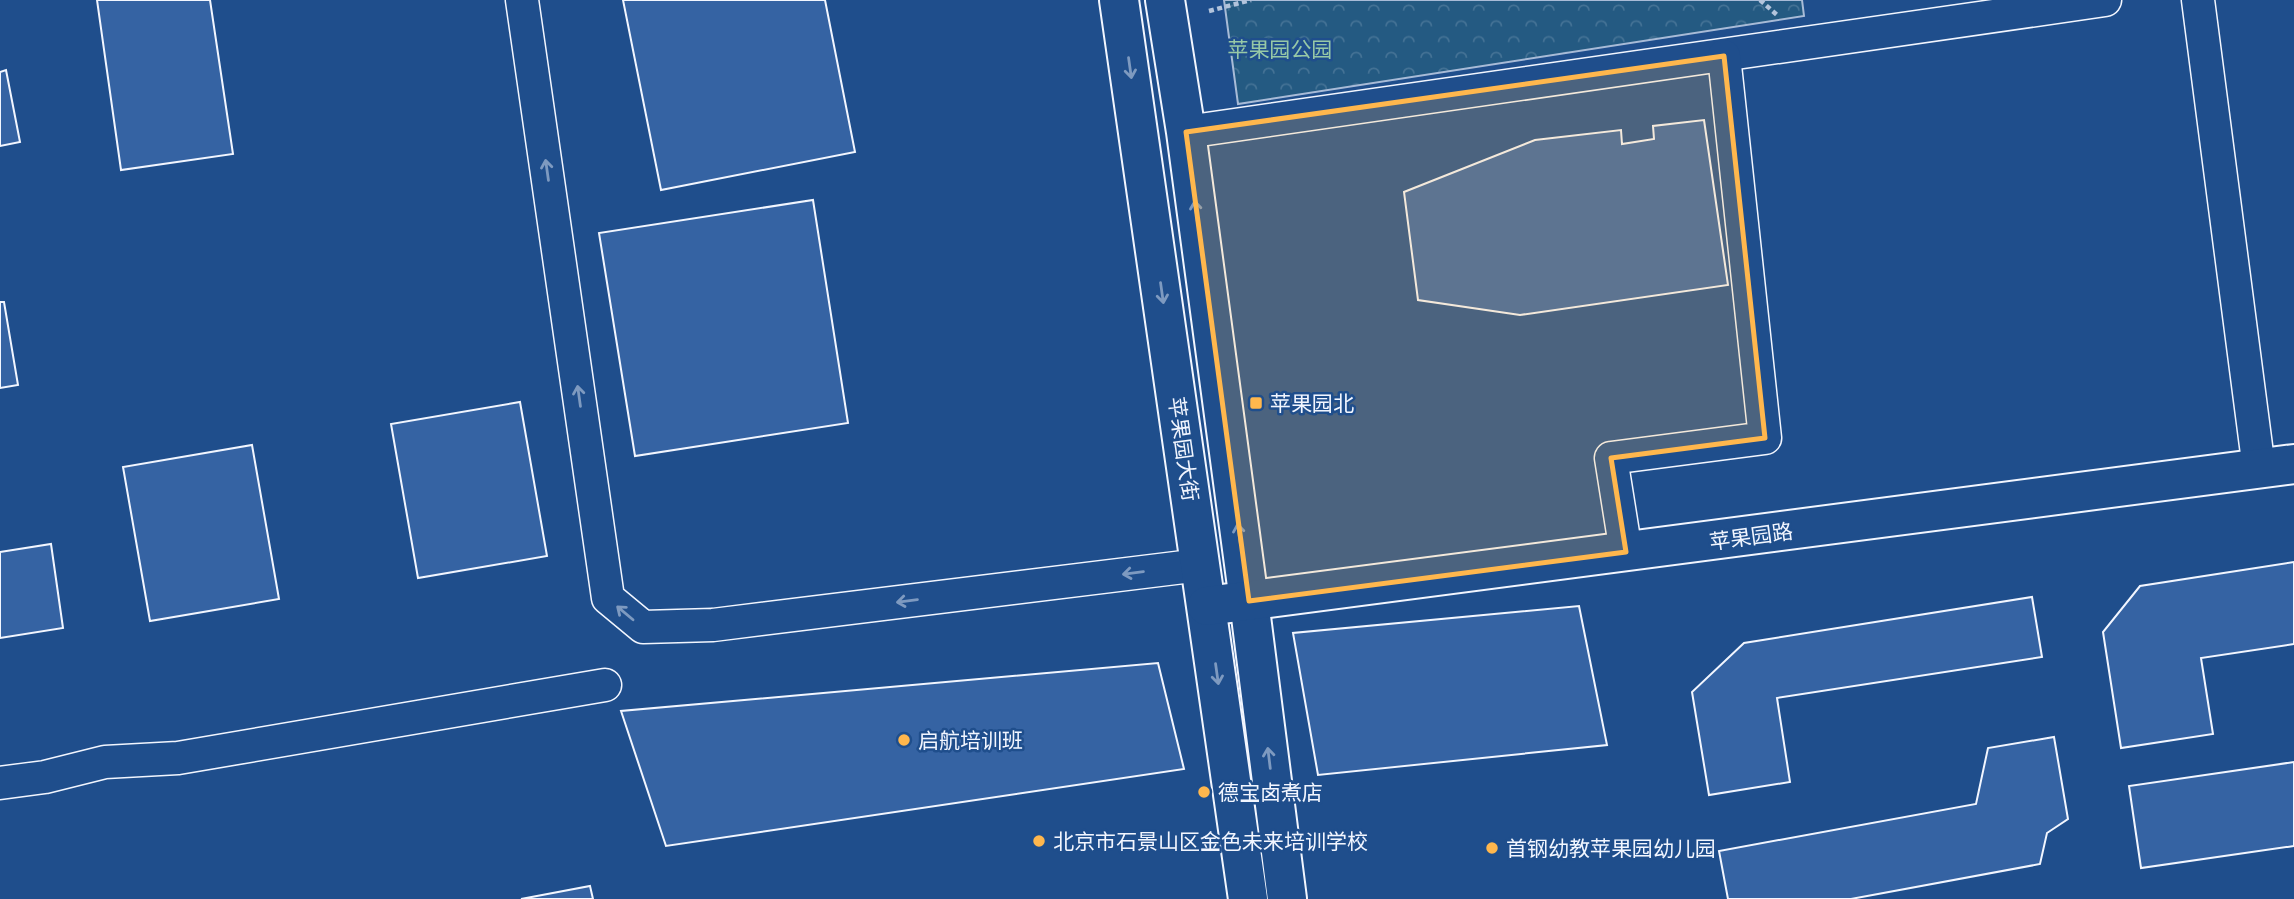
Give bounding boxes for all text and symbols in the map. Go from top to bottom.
park label: 苹果园公园 [1228,35,1333,63]
one-way arrow [1123,56,1136,78]
one-way arrow [540,160,553,182]
one-way arrow [1190,200,1203,223]
one-way arrow [1156,281,1169,304]
one-way arrow [572,385,585,407]
place label: 苹果园北 [1270,389,1354,417]
street label: 苹果园大街 [1163,395,1205,503]
marker: 苹果园北 [1248,395,1264,411]
street label: 苹果园路 [1707,516,1795,556]
one-way arrow [1232,523,1245,546]
one-way arrow [1122,567,1145,580]
one-way arrow [896,594,919,607]
one-way arrow [617,605,635,621]
one-way arrow [1211,662,1224,685]
place label: 启航培训班 [918,726,1023,754]
marker: 启航培训班 [896,732,912,748]
one-way arrow [1262,748,1275,770]
place label: 德宝卤煮店 [1218,778,1323,806]
marker: 德宝卤煮店 [1196,784,1212,800]
place label: 北京市石景山区金色未来培训学校 [1053,827,1368,855]
marker: 北京市石景山区金色未来培训学校 [1031,833,1047,849]
place label: 首钢幼教苹果园幼儿园 [1506,834,1716,862]
marker: 首钢幼教苹果园幼儿园 [1484,840,1500,856]

